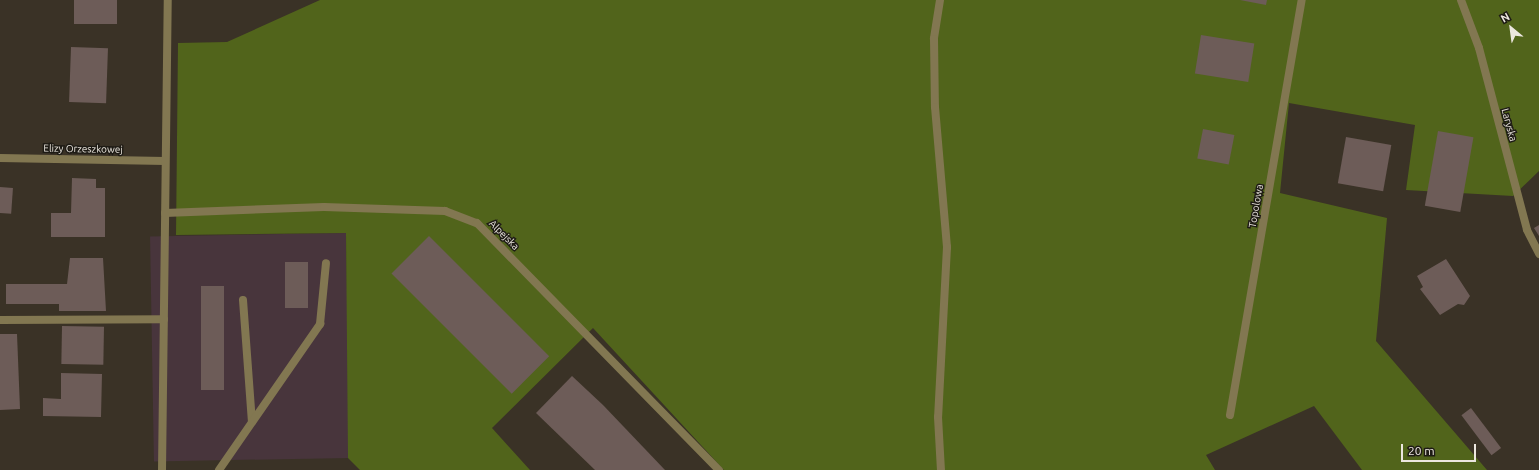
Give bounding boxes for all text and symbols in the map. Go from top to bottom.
north arrow [1491,8,1531,48]
text: N [1499,10,1512,25]
street label: Laryska [1499,107,1519,143]
street label: Elizy Orzeszkowej [43,142,123,156]
street label: Topolowa [1246,183,1266,229]
street label: Alpejska [487,218,521,252]
scale bar [1403,436,1478,462]
text: 20 m [1408,444,1435,457]

